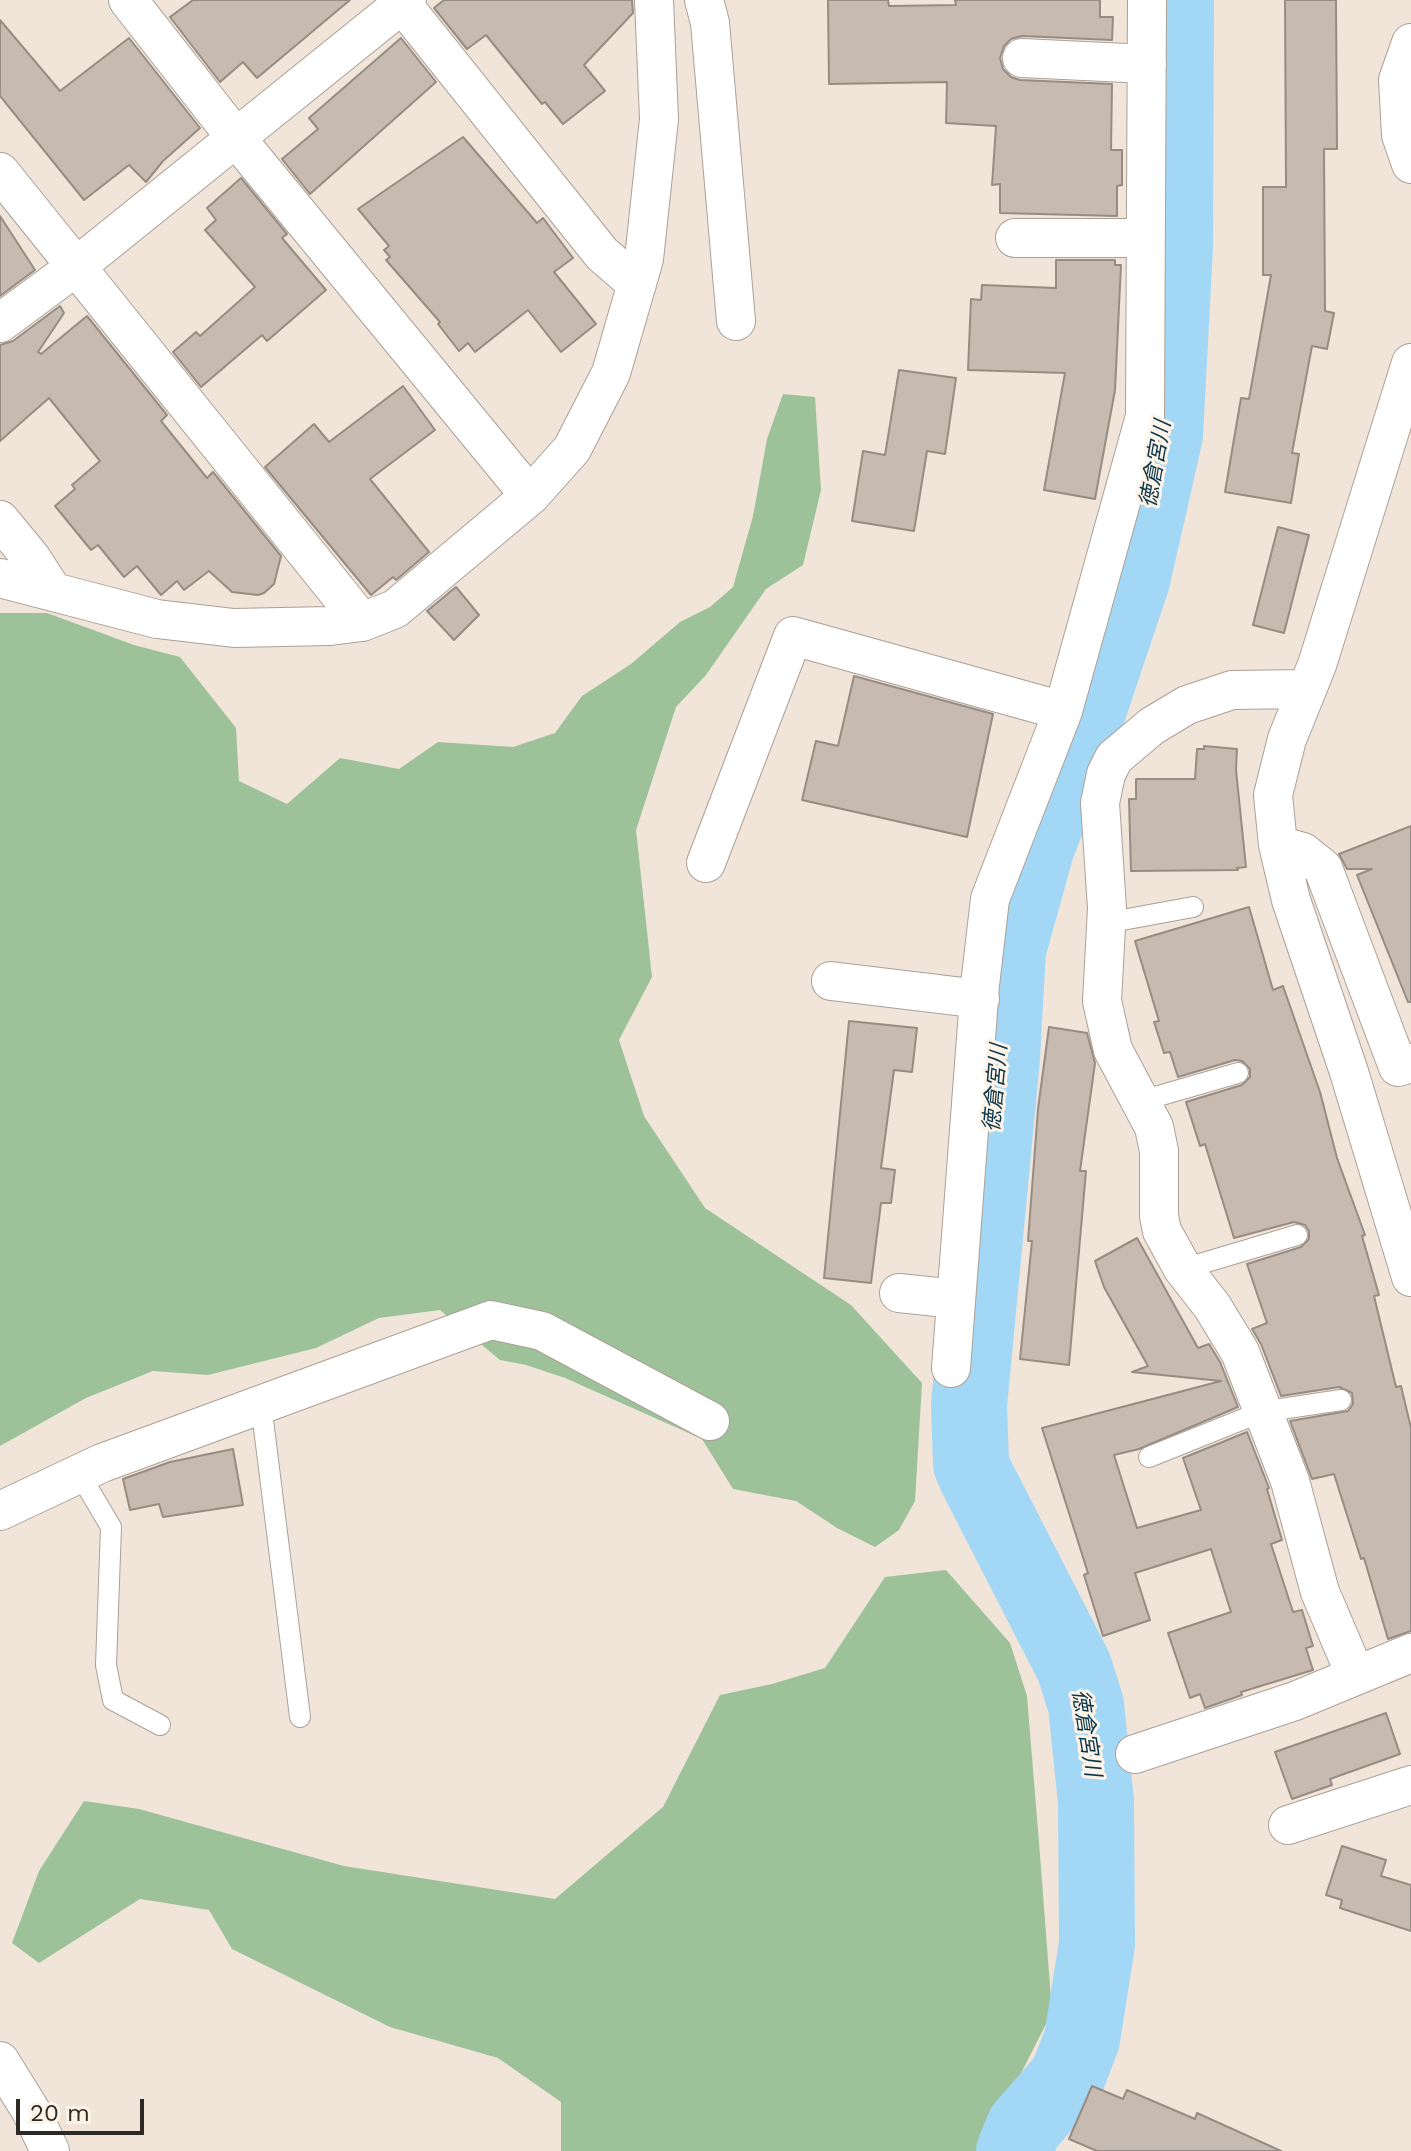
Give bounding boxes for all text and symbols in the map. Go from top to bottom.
water label: 徳倉宮川 [1135,418,1177,510]
water label: 徳倉宮川 [979,1043,1013,1133]
water label: 徳倉宮川 [1066,1687,1106,1779]
scale bar [20,2083,148,2133]
text: 20 m [30,2099,90,2127]

